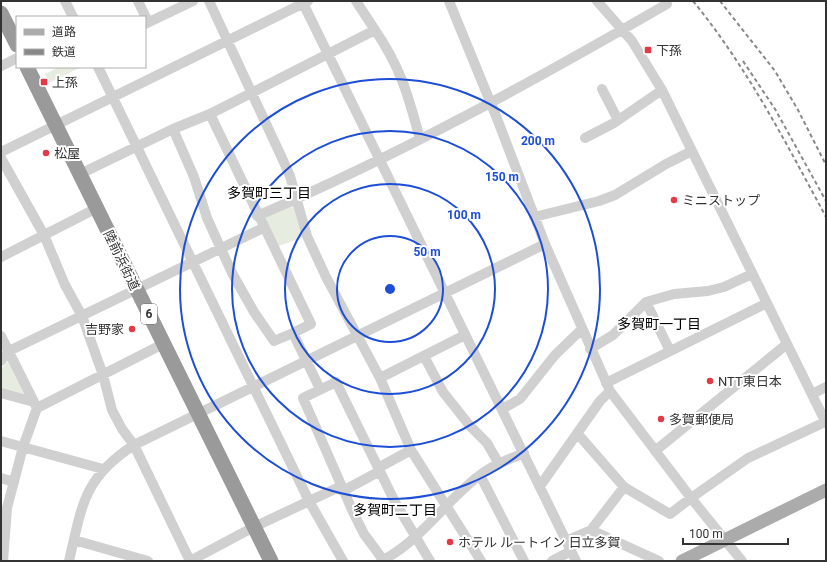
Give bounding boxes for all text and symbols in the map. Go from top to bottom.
legend [16,16,146,68]
text: 道路 [52,25,76,39]
place label: 下孫 [656,43,682,58]
text: 鉄道 [52,45,76,59]
marker: 下孫 [643,45,653,55]
place label: 上孫 [52,75,78,90]
marker: 上孫 [39,77,49,87]
text: 200 m [521,134,555,148]
place label: 松屋 [54,146,80,161]
marker: 松屋 [41,148,51,158]
text: 150 m [485,170,519,184]
district label: 多賀町三丁目 [227,185,311,201]
place label: ミニストップ [682,193,760,208]
marker: ミニストップ [669,195,679,205]
text: 100 m [447,208,481,222]
street label: 陸前浜街道 [101,228,143,293]
text: 50 m [413,245,441,259]
centre of rings [383,282,397,296]
road number: 6 [141,304,157,324]
district label: 多賀町一丁目 [617,316,701,332]
place label: 吉野家 [85,322,124,337]
marker: 吉野家 [127,324,137,334]
place label: NTT東日本 [718,374,782,389]
marker: NTT東日本 [705,376,715,386]
place label: 多賀郵便局 [669,412,734,427]
marker: 多賀郵便局 [656,414,666,424]
district label: 多賀町二丁目 [353,502,437,518]
scale bar [683,520,788,546]
text: 100 m [689,527,723,541]
place label: ホテル ルートイン 日立多賀 [458,535,620,550]
marker: ホテル ルートイン 日立多賀 [445,537,455,547]

